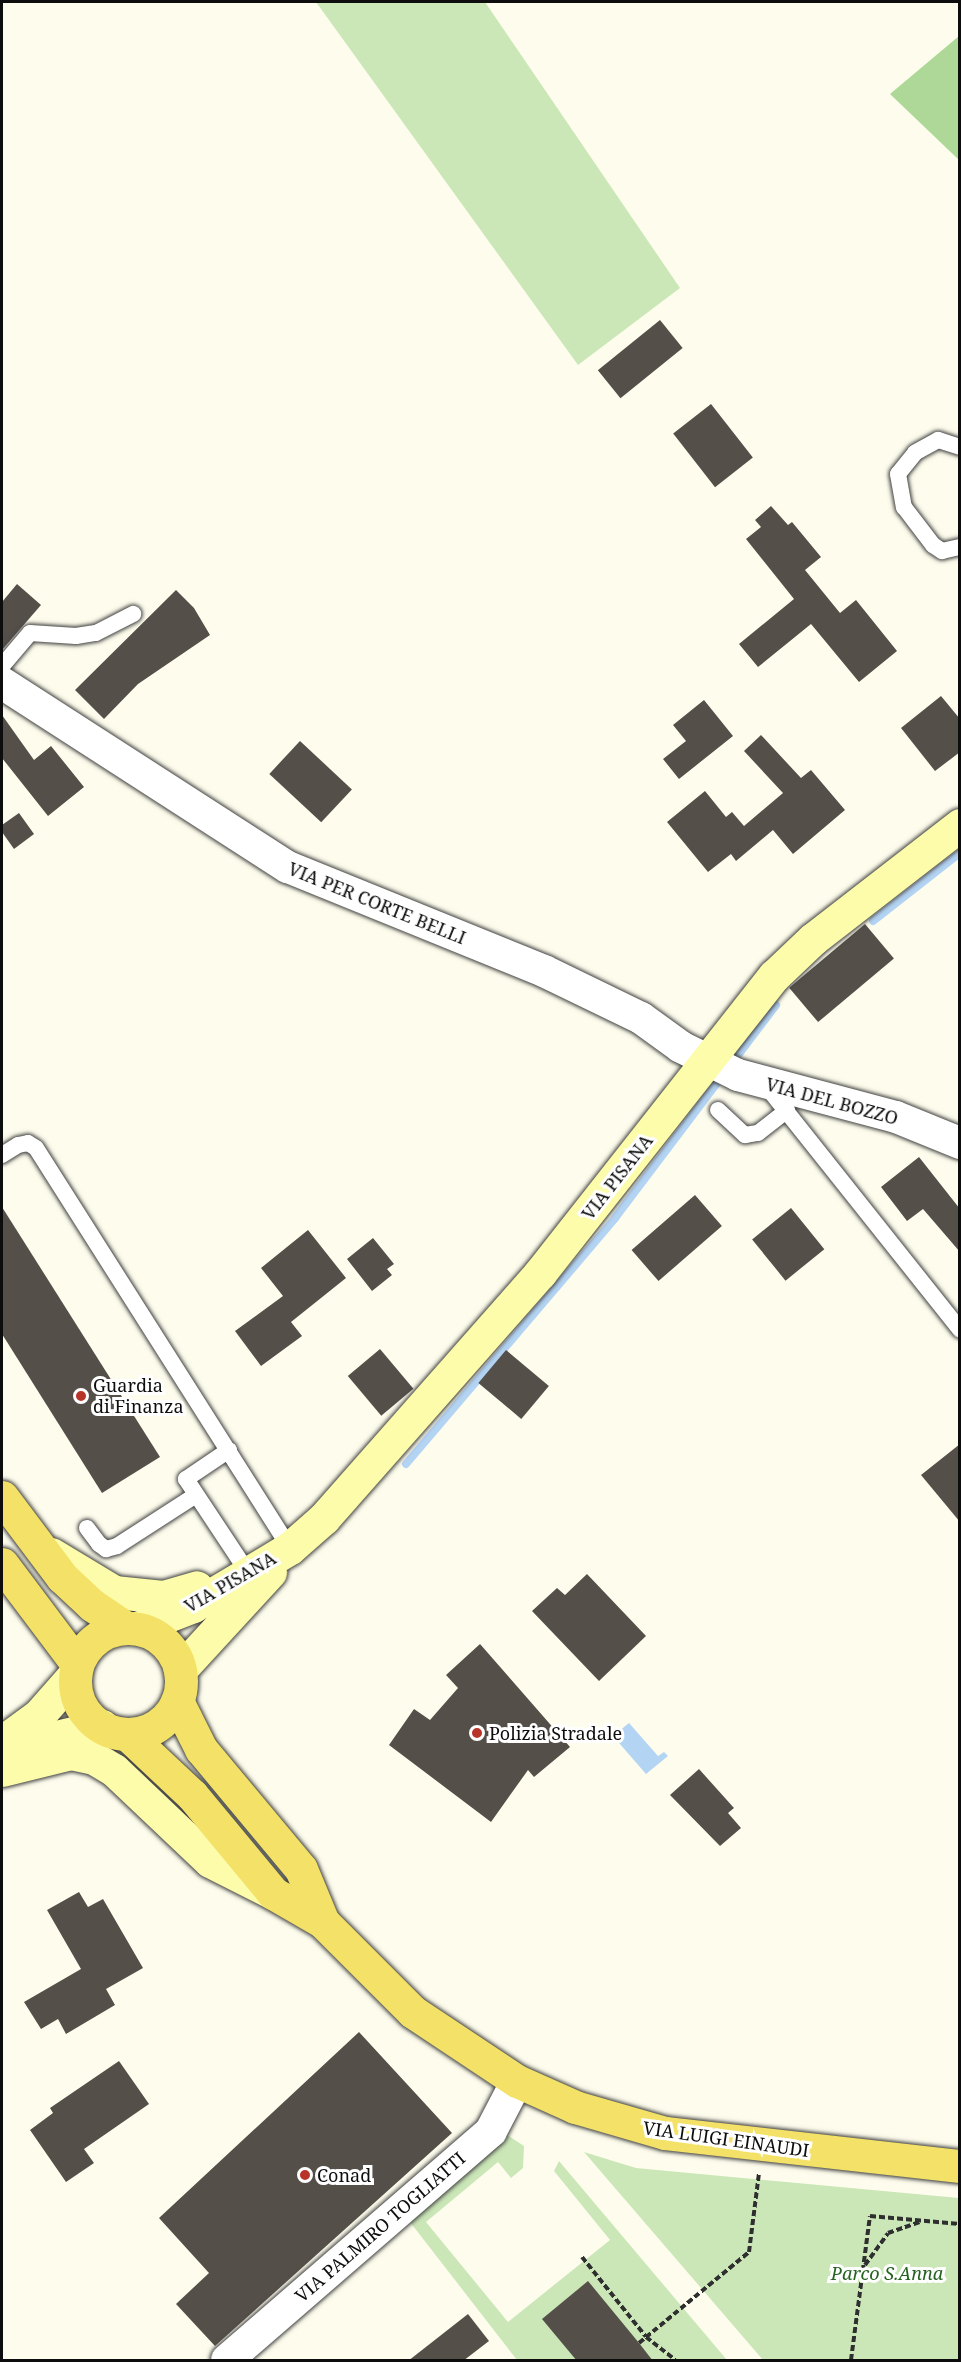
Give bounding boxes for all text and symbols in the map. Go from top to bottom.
street label: VIA PER CORTE BELLI [285,857,469,949]
street label: VIA DEL BOZZO [763,1073,901,1129]
street label: VIA PISANA [577,1130,657,1224]
place label: Guardia di Finanza [93,1375,184,1418]
marker: Guardia di Finanza [74,1389,88,1403]
street label: VIA PISANA [180,1547,280,1617]
place label: Polizia Stradale [489,1722,622,1744]
marker: Polizia Stradale [470,1726,484,1740]
street label: VIA LUIGI EINAUDI [642,2117,810,2161]
street label: VIA PALMIRO TOGLIATTI [291,2147,469,2307]
place label: Conad [317,2164,371,2186]
marker: Conad [298,2168,312,2182]
park label: Parco S.Anna [831,2262,943,2284]

